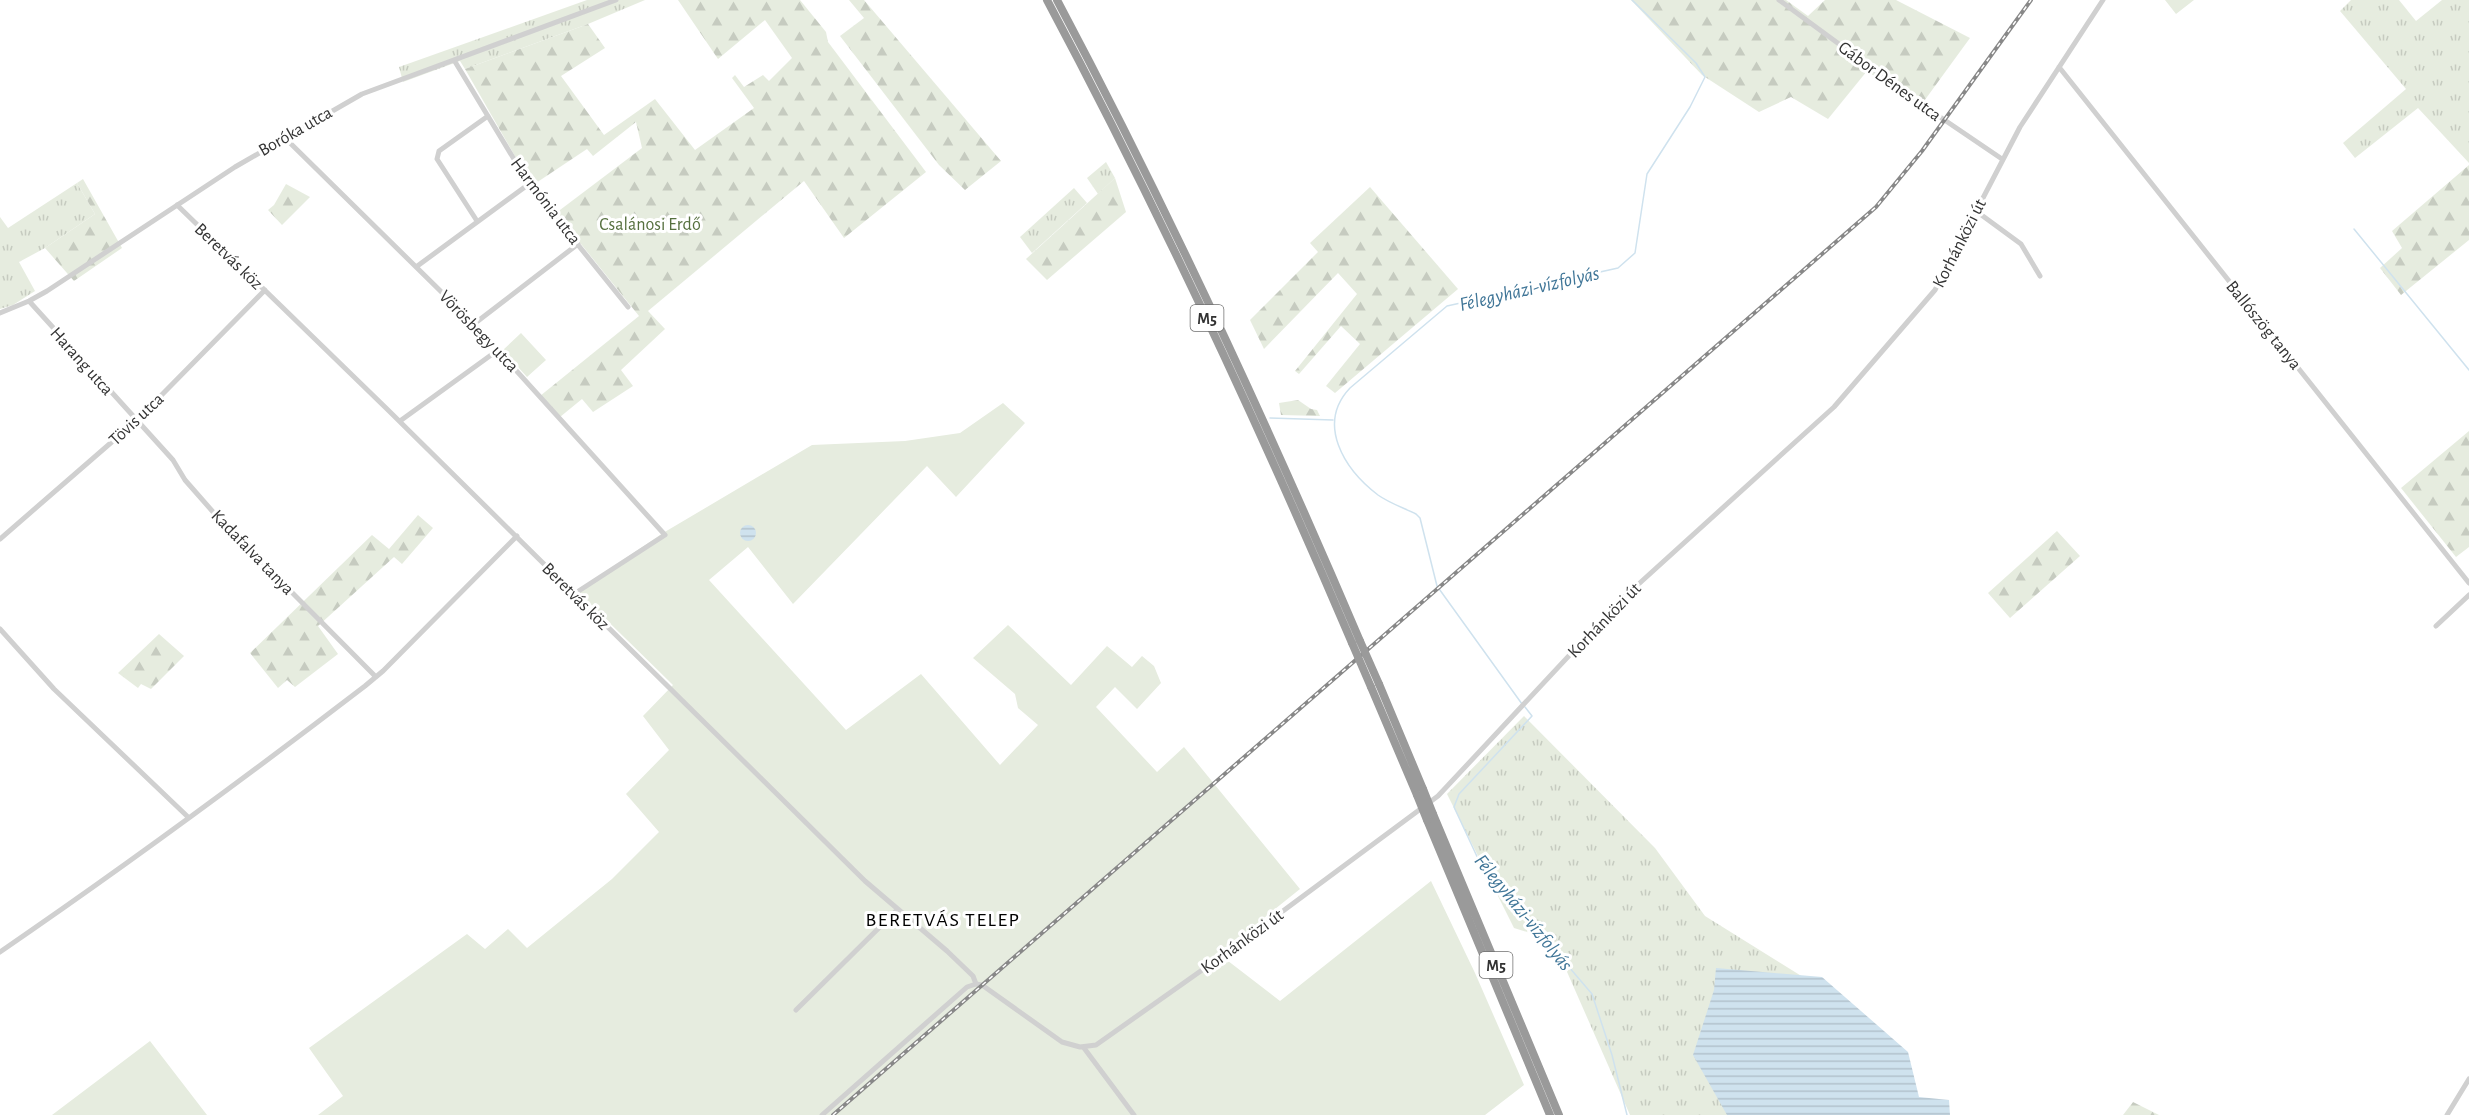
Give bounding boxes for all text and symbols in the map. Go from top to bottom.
street label: Gábor Dénes utca [1835,39,1944,125]
street label: Boróka utca [256,104,335,160]
street label: Harmónia utca [507,155,584,248]
street label: Korhánközi út [1930,196,1990,291]
park label: Csalánosi Erdő [599,216,701,234]
street label: Beretvás köz [191,220,266,293]
water label: Félegyházi-vízfolyás [1457,263,1602,315]
street label: Ballószög tanya [2222,278,2304,374]
street label: Vörösbegy utca [435,287,522,376]
road number: M5 [1190,305,1224,331]
street label: Harang utca [46,324,116,399]
street label: Tövis utca [106,390,168,449]
street label: Kadafalva tanya [207,507,297,599]
street label: Beretvás köz [538,560,612,634]
street label: Korhánközi út [1565,579,1645,662]
water label: Félegyházi-vízfolyás [1470,851,1576,975]
street label: Korhánközi út [1198,906,1287,978]
district label: BERETVÁS TELEP [866,909,1020,930]
road number: M5 [1480,952,1512,978]

